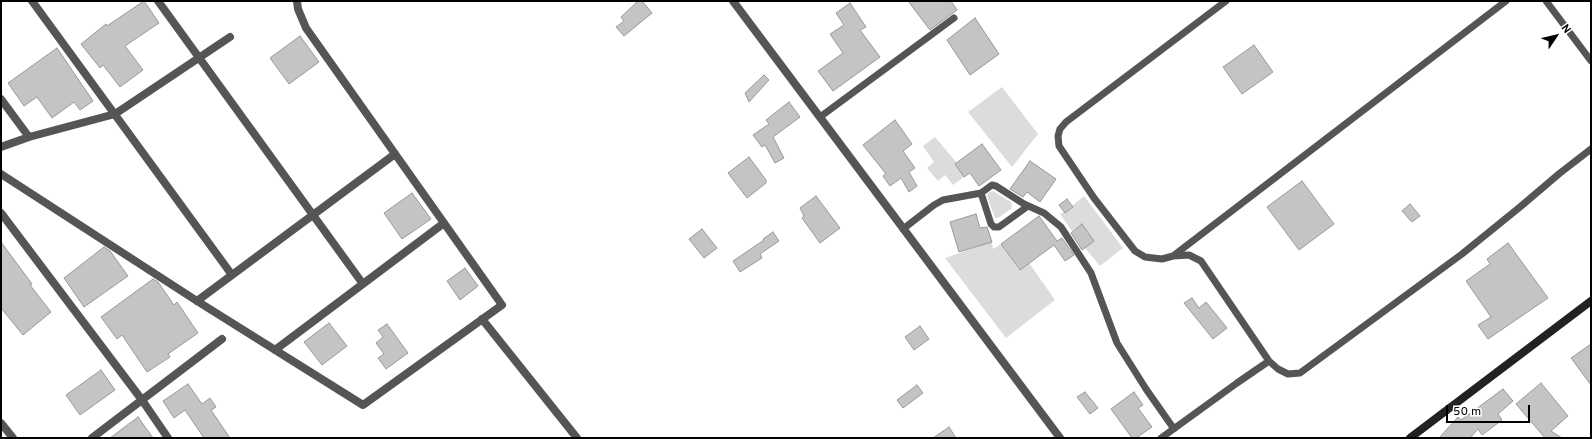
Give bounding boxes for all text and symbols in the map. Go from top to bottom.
north arrow [1536,16,1576,56]
text: N [1558,22,1574,36]
scale bar [1448,397,1532,423]
text: 50 m [1453,404,1481,420]

